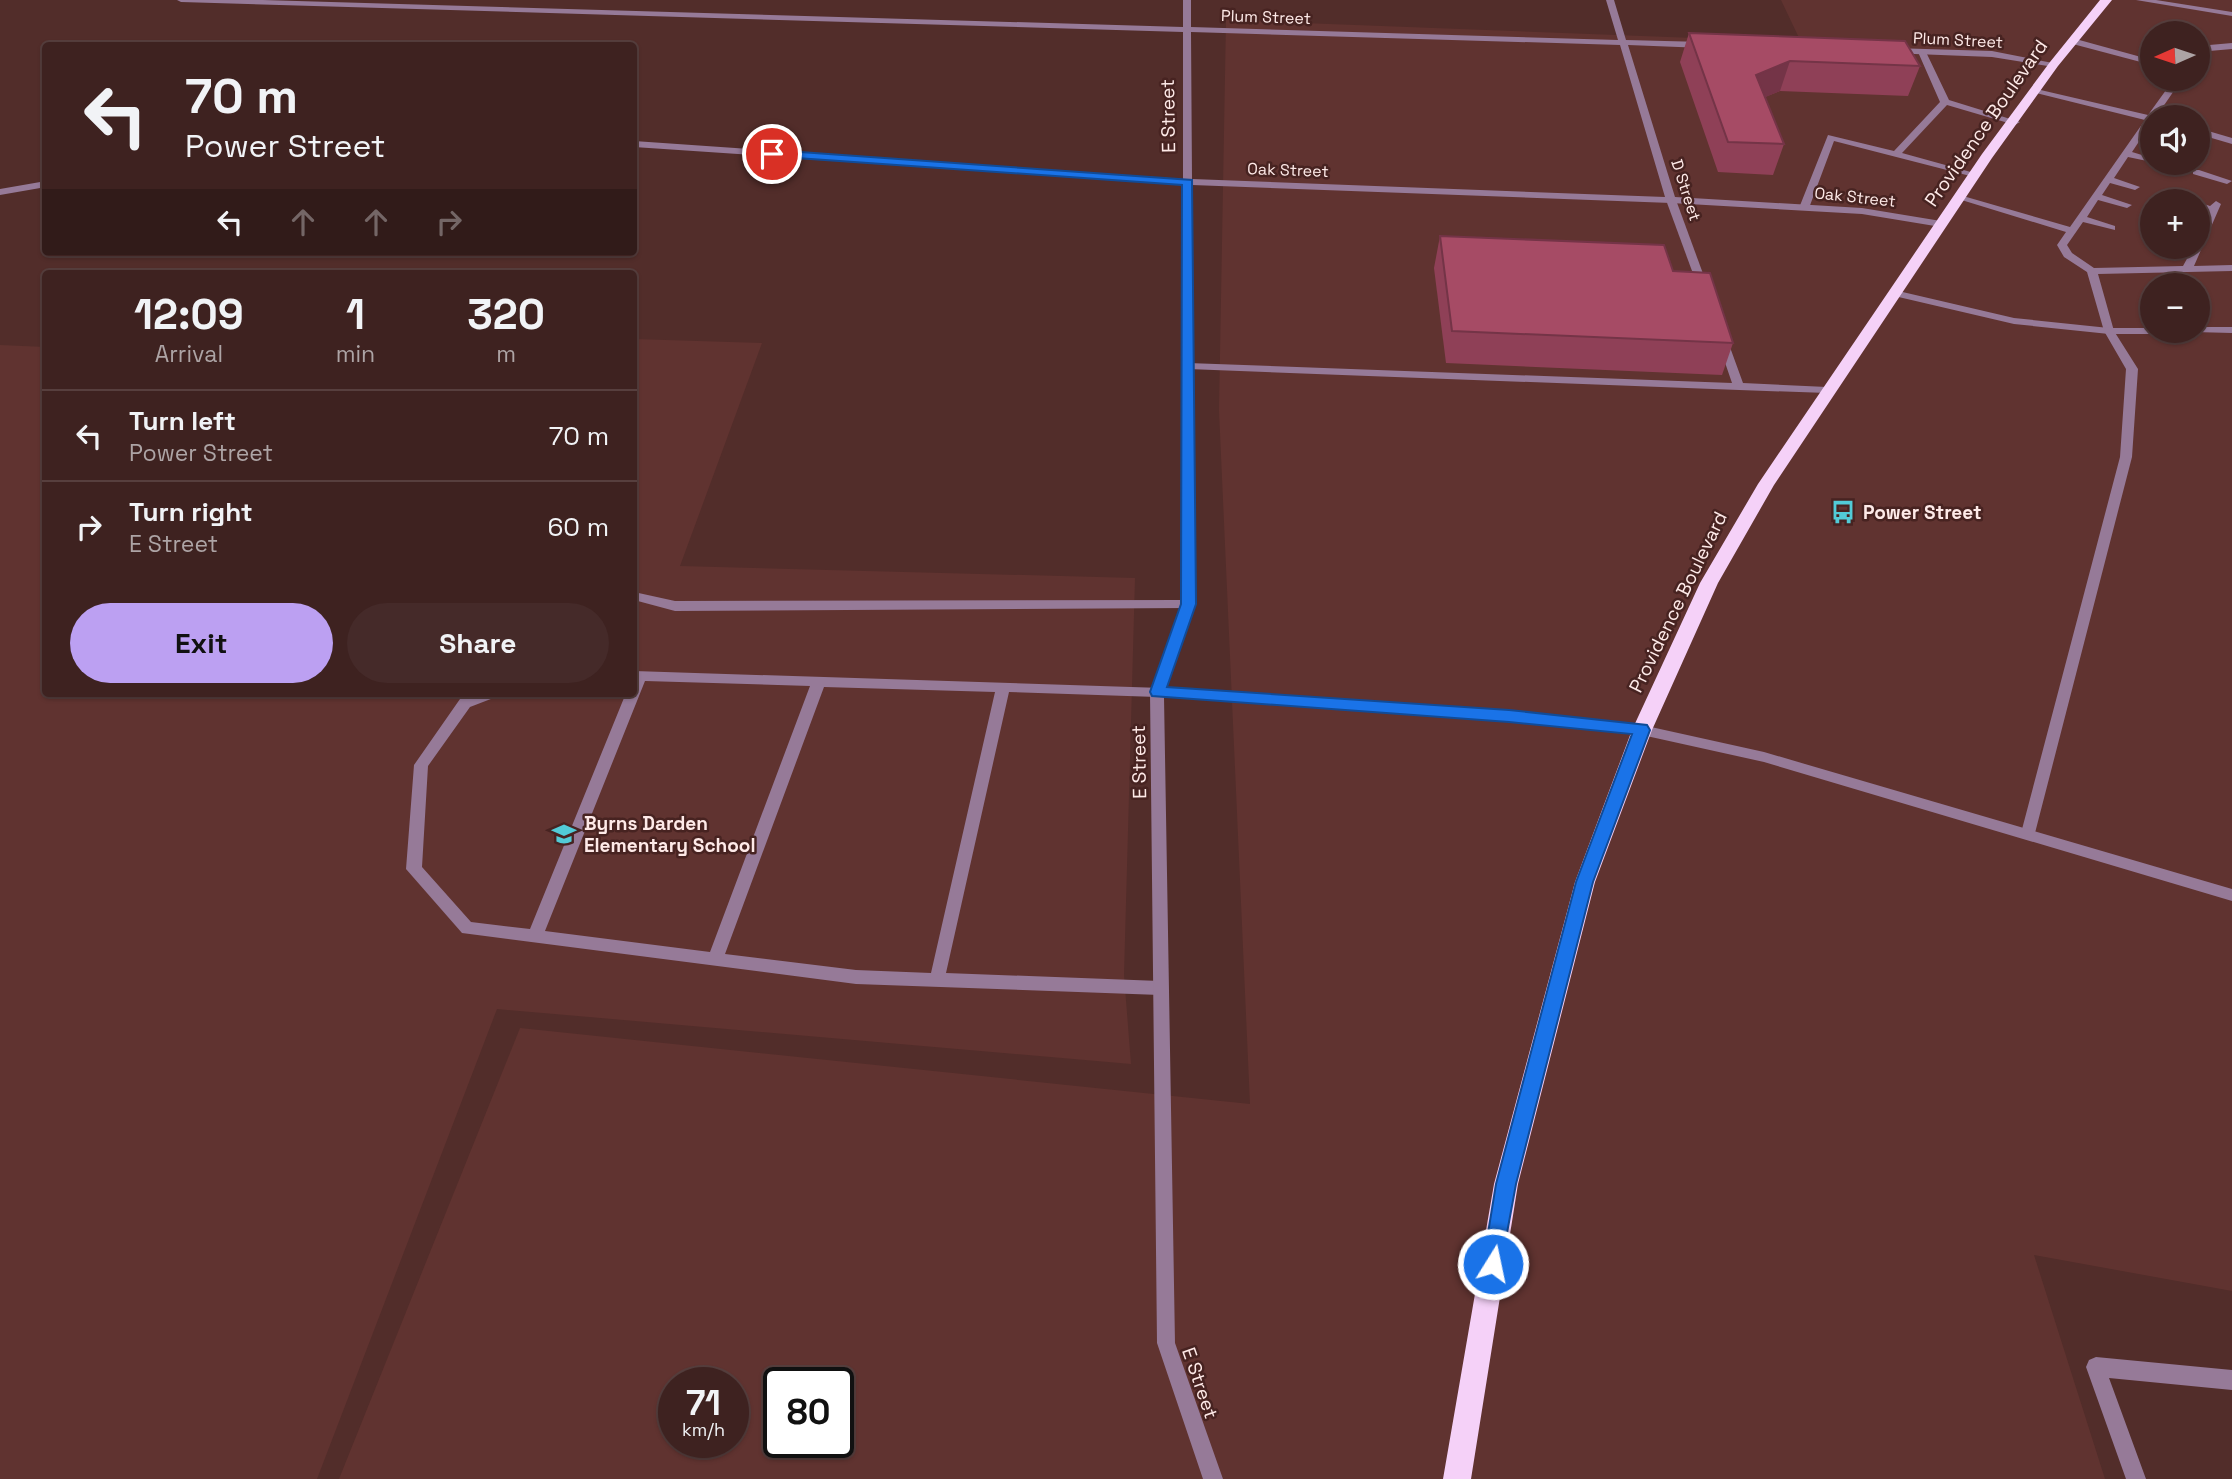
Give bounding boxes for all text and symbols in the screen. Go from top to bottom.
street label: Plum Street [1221,5,1311,29]
north arrow [2140,21,2210,91]
map controls [2140,21,2210,343]
street label: Plum Street [1912,27,2004,53]
street label: Providence Boulevard [1919,35,2053,211]
text: 70 m [185,65,298,127]
icon: left [70,70,161,161]
street label: E Street [1155,79,1181,153]
button: sound [2140,105,2210,175]
pin [742,124,802,184]
text: Power Street [185,126,386,166]
icon: arrive [753,135,791,173]
street label: D Street [1666,156,1706,224]
street label: Oak Street [1247,158,1329,182]
street label: Oak Street [1813,182,1897,212]
button: + [2140,189,2210,259]
icon: left [211,203,249,241]
icon: ahead [284,203,322,241]
icon: ahead [357,203,395,241]
icon: right [430,203,468,241]
button: − [2140,273,2210,343]
text: 12:09 [134,288,244,341]
text: 1 [346,288,365,341]
text: 320 [467,288,545,341]
text: Arrival [155,339,223,369]
text: min [336,339,375,369]
text: m [496,339,516,369]
text: Turn left [129,404,236,438]
icon: left [70,417,108,455]
text: 70 m [549,419,609,453]
text: Power Street [129,438,273,468]
text: Turn right [129,495,253,529]
bus stop icon: Power Street [1829,498,1857,526]
place label: Power Street [1863,500,1982,525]
street label: Providence Boulevard [1623,507,1733,697]
icon: right [70,508,108,546]
text: 60 m [547,510,609,544]
text: E Street [129,529,218,559]
button: Exit [70,603,333,683]
button: Share [347,603,609,683]
street label: E Street [1126,725,1152,799]
place label: Byrns Darden Elementary School [584,811,756,858]
school or university icon: Byrns Darden Elementary School [550,820,578,848]
position arrow [1456,1227,1530,1301]
street label: E Street [1176,1344,1224,1422]
speed limit sign: 80 [763,1367,854,1458]
text: 71 [686,1381,721,1425]
text: km/h [682,1418,725,1441]

